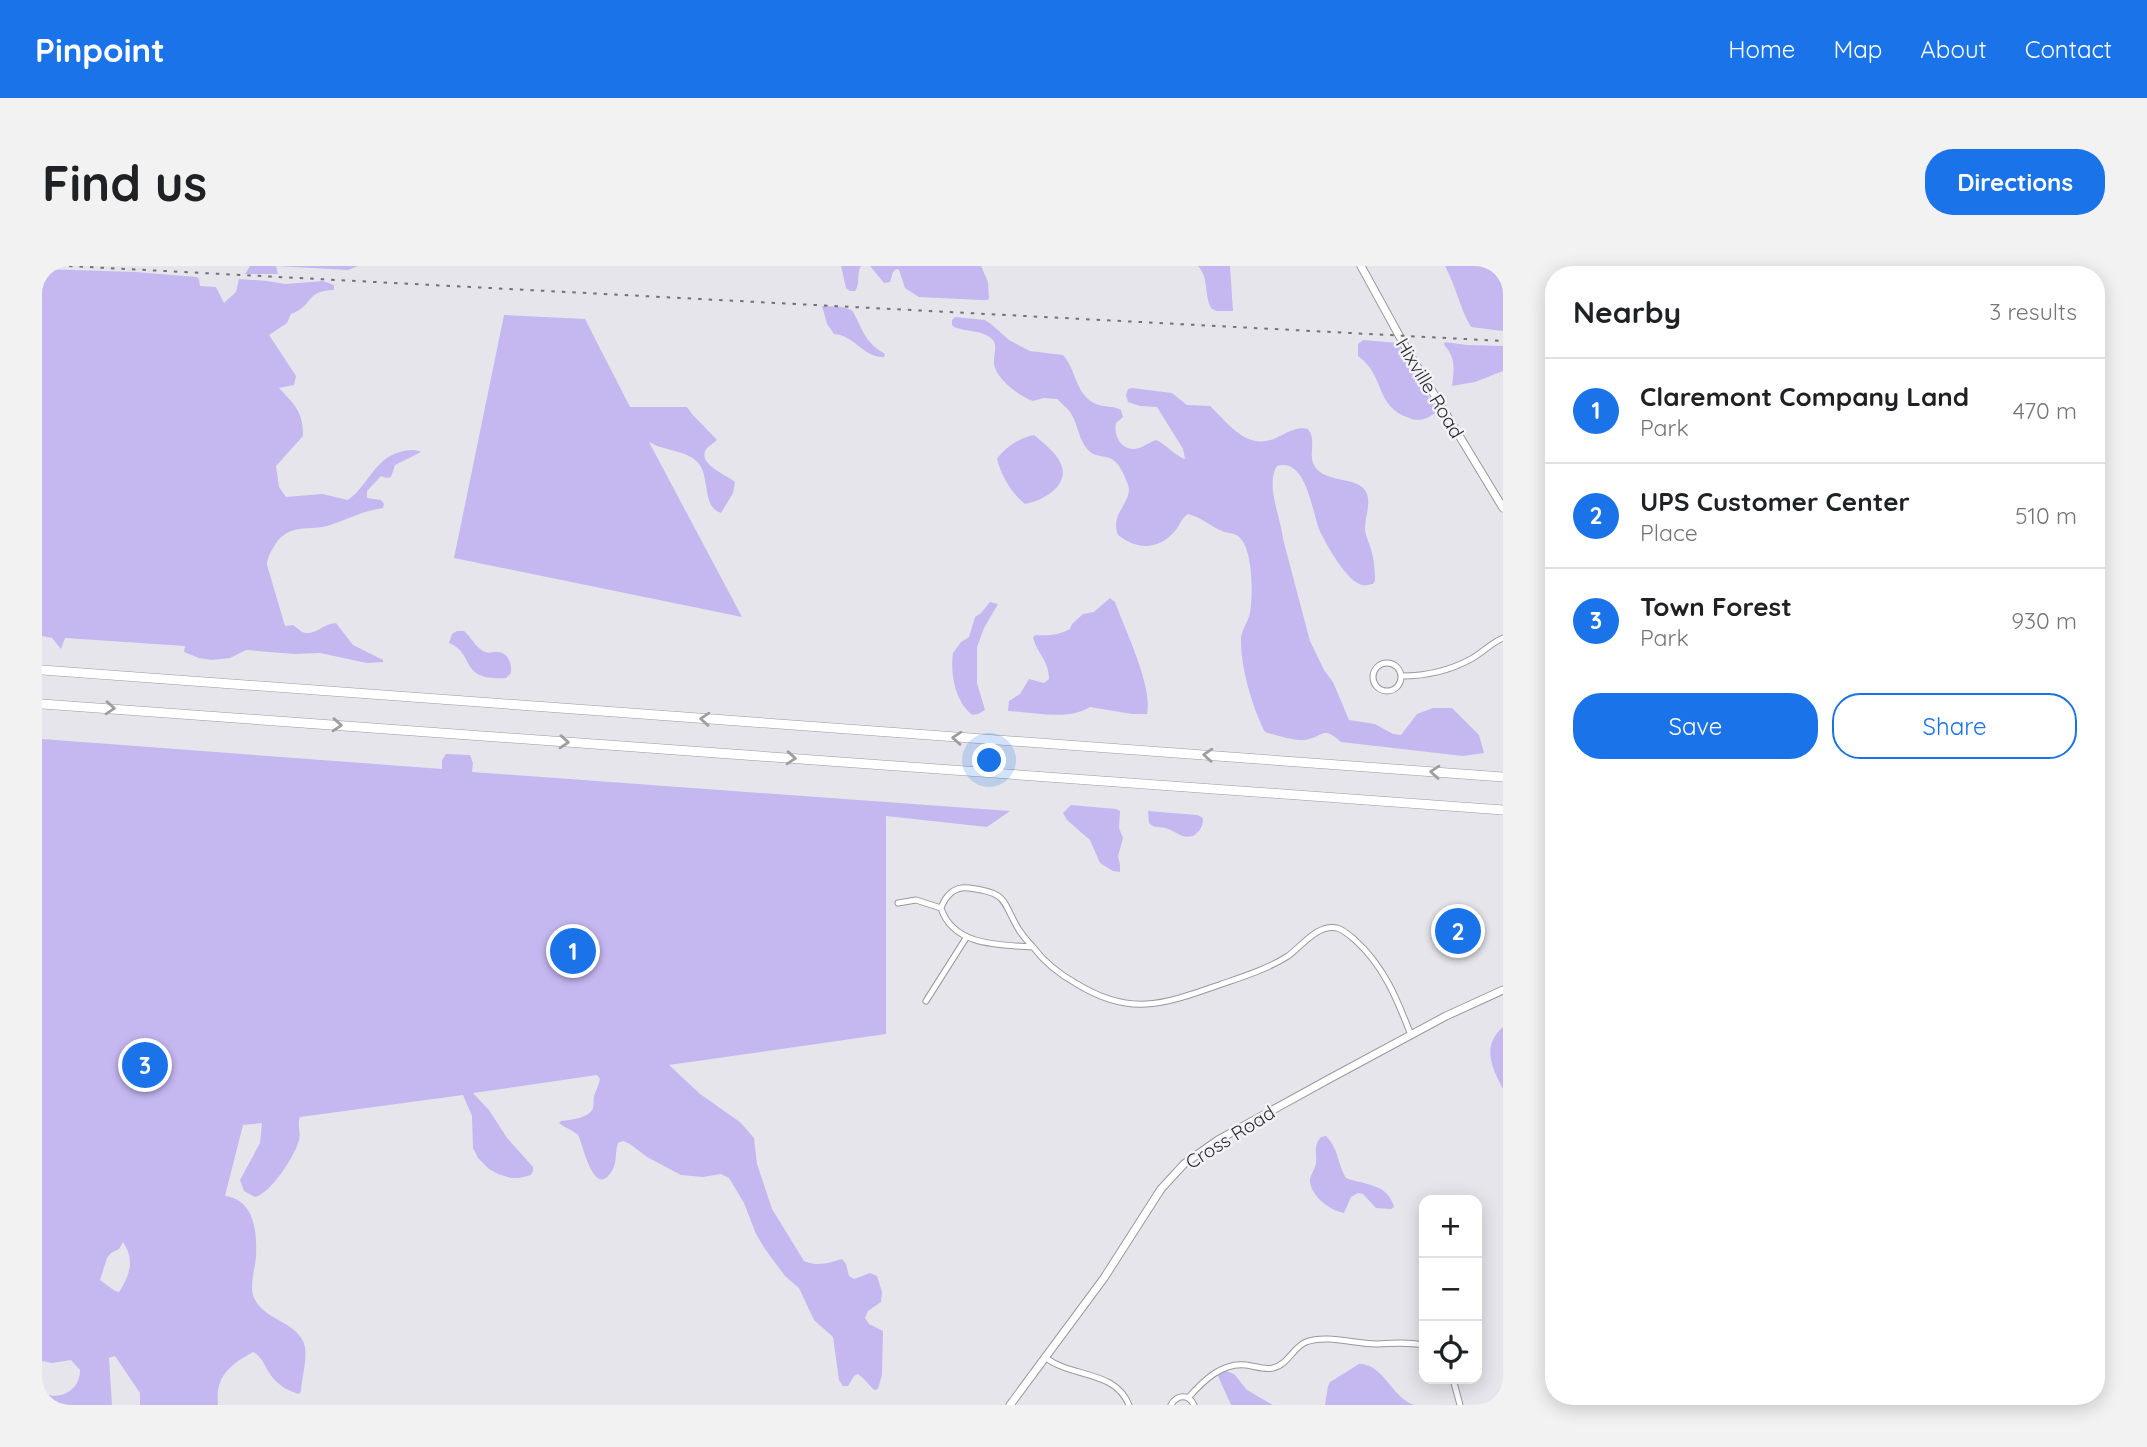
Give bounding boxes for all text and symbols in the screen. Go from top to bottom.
text: Pinpoint [35,29,165,70]
text: Home [1728,34,1795,64]
text: Map [1833,34,1882,64]
text: About [1920,34,1987,64]
text: Contact [2025,34,2112,64]
button: Directions [1925,149,2105,215]
text: Find us [42,152,207,213]
text: Nearby [1573,293,1681,331]
text: 3 results [1989,297,2077,326]
street label: Hixville Road [1391,334,1469,442]
text: Claremont Company Land [1640,380,1969,413]
text: 1 [1592,396,1600,425]
text: 470 m [2013,396,2077,425]
text: Park [1640,413,1689,442]
text: UPS Customer Center [1640,485,1910,518]
text: 2 [1589,501,1603,530]
text: 510 m [2015,501,2077,530]
text: Place [1640,518,1698,547]
text: Town Forest [1640,590,1792,623]
text: 3 [1590,606,1602,635]
text: 930 m [2011,606,2077,635]
text: Park [1640,623,1689,652]
button: Save [1573,693,1818,759]
button: Share [1832,693,2077,759]
one-way arrow [105,701,116,716]
one-way arrow [700,712,711,727]
one-way arrow [332,717,343,732]
one-way arrow [951,730,962,745]
one-way arrow [559,734,570,749]
your location [972,743,1006,777]
one-way arrow [1202,748,1213,763]
one-way arrow [786,750,797,765]
one-way arrow [1429,765,1440,780]
pin: 2 [1435,905,1481,957]
pin: 1 [550,925,596,977]
pin: 3 [122,1039,168,1091]
street label: Cross Road [1181,1100,1279,1174]
map controls [1419,1195,1482,1384]
button: + [1419,1195,1482,1258]
button: − [1419,1258,1482,1321]
button: locate [1419,1321,1482,1384]

